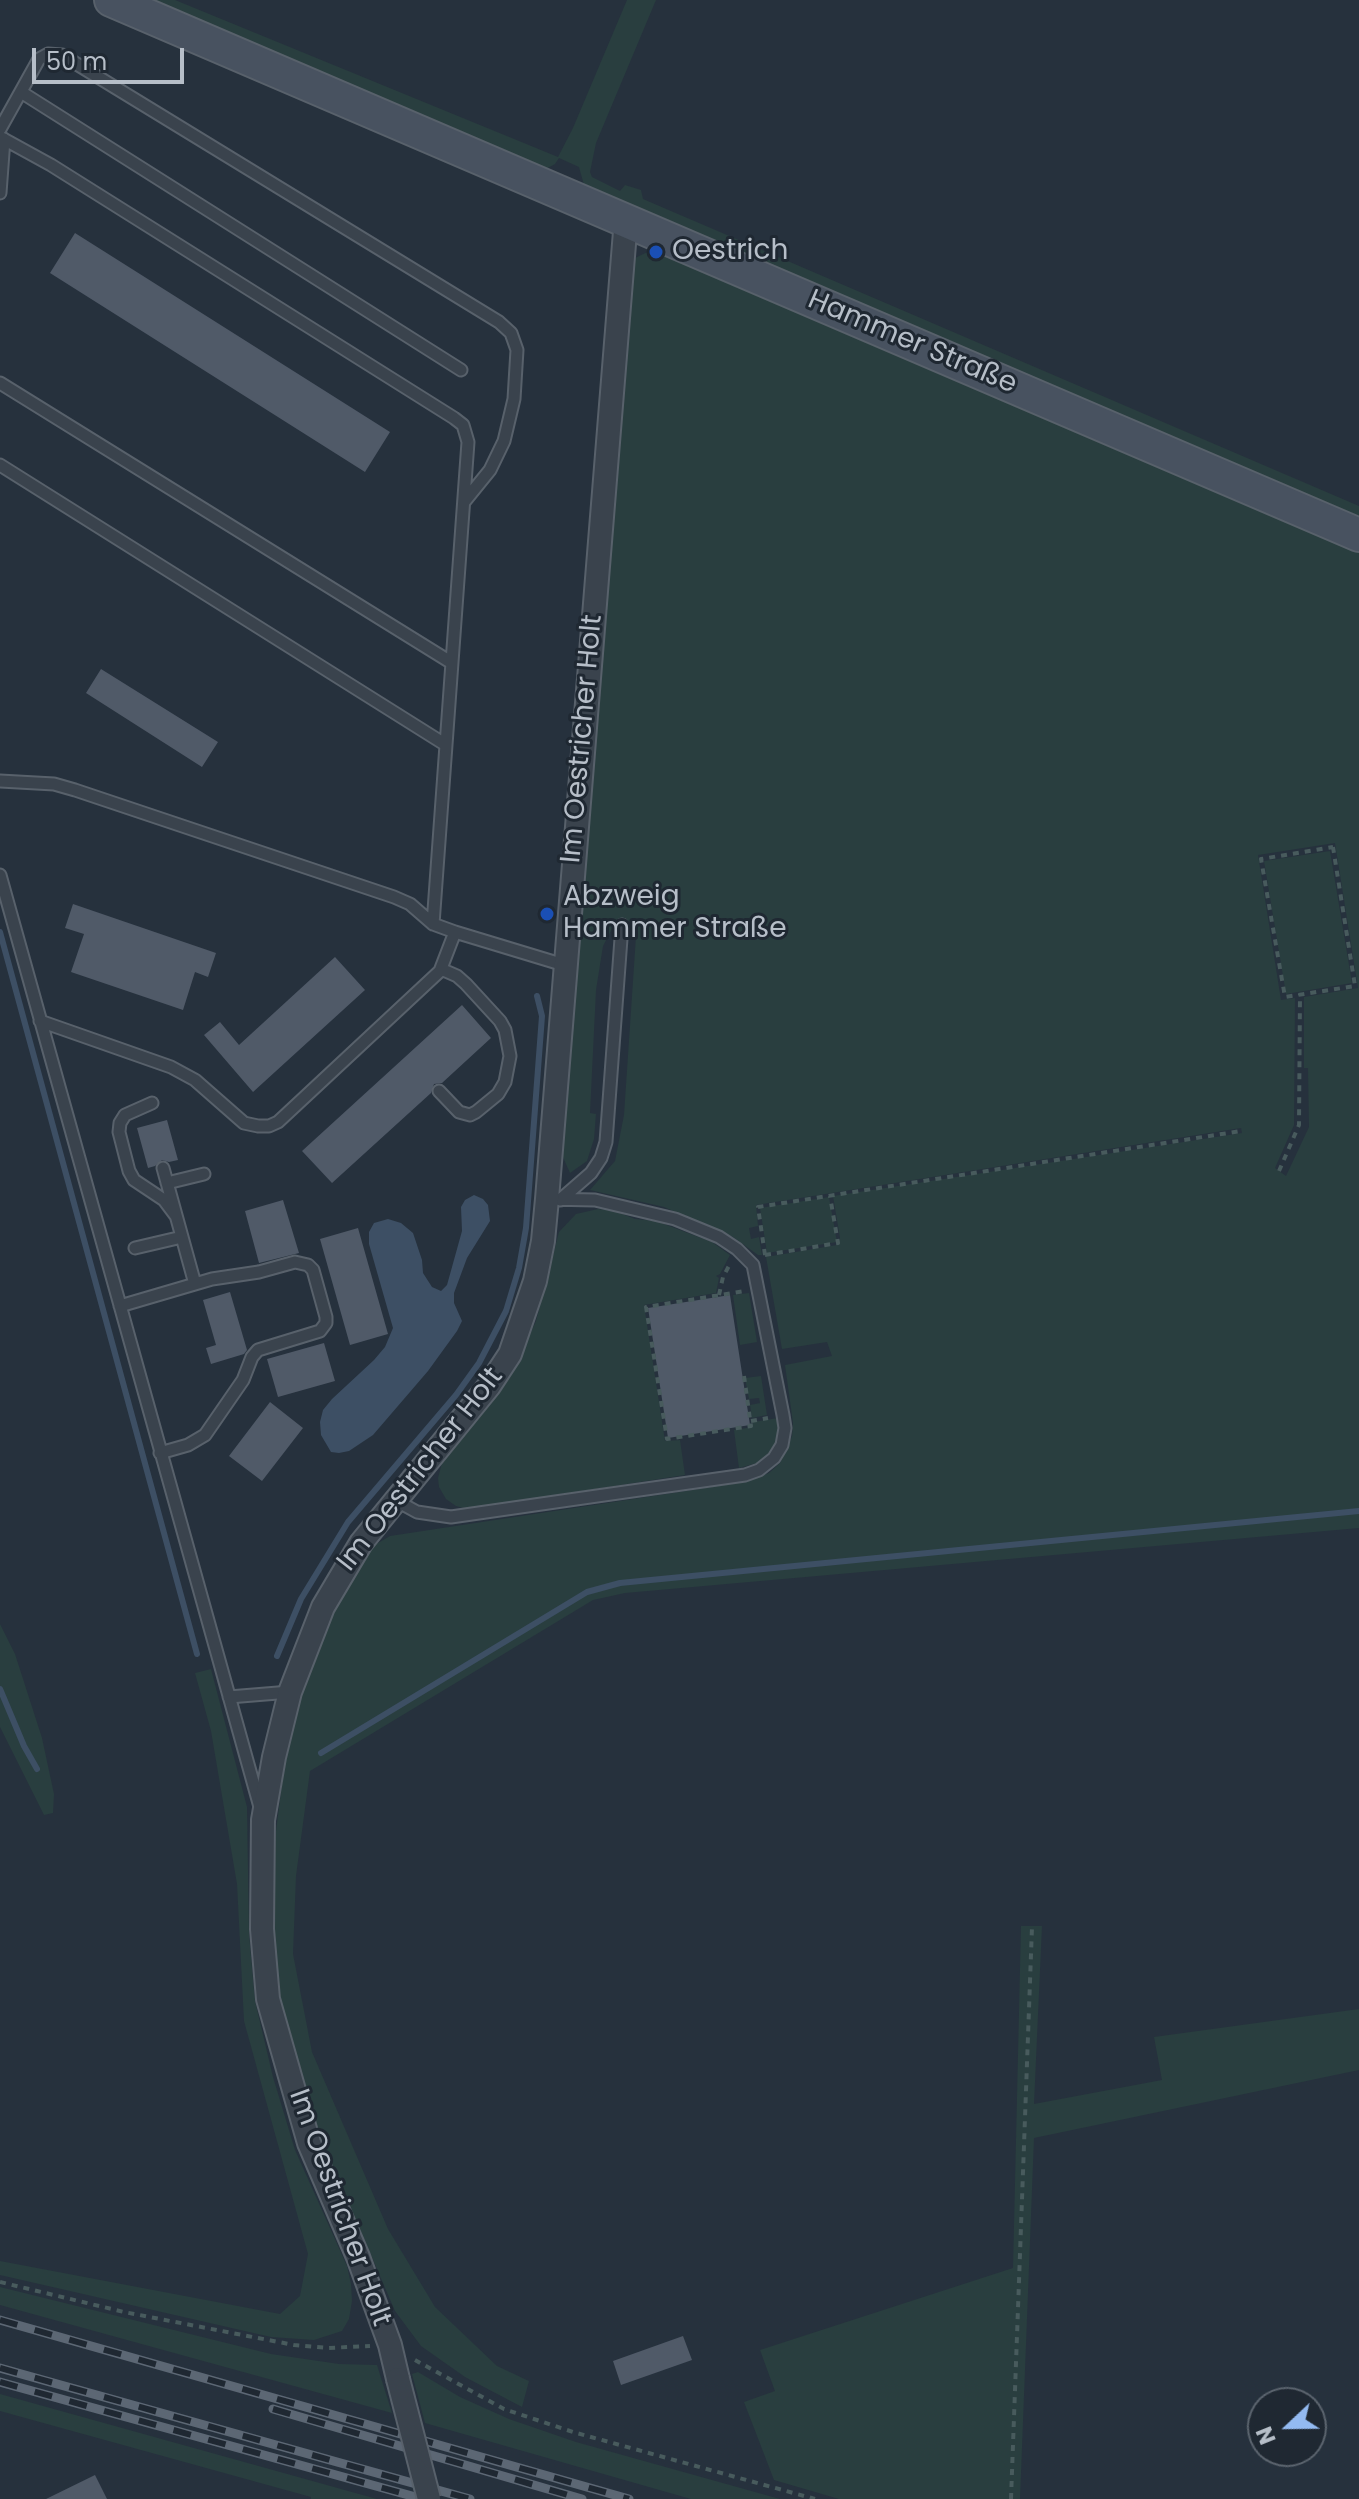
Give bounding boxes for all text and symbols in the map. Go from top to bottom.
scale bar [36,32,188,82]
text: 50 m [46,45,107,78]
place label: Oestrich [672,235,788,269]
marker: Oestrich [647,243,665,261]
street label: Hammer Straße [802,284,1022,402]
street label: Im Oestricher Holt [555,613,611,865]
place label: Abzweig Hammer Straße [563,881,787,947]
marker: Abzweig Hammer Straße [538,905,556,923]
street label: Im Oestricher Holt [331,1361,511,1579]
street label: Im Oestricher Holt [281,2085,397,2331]
north arrow [1247,2387,1327,2467]
text: N [1249,2422,1284,2449]

